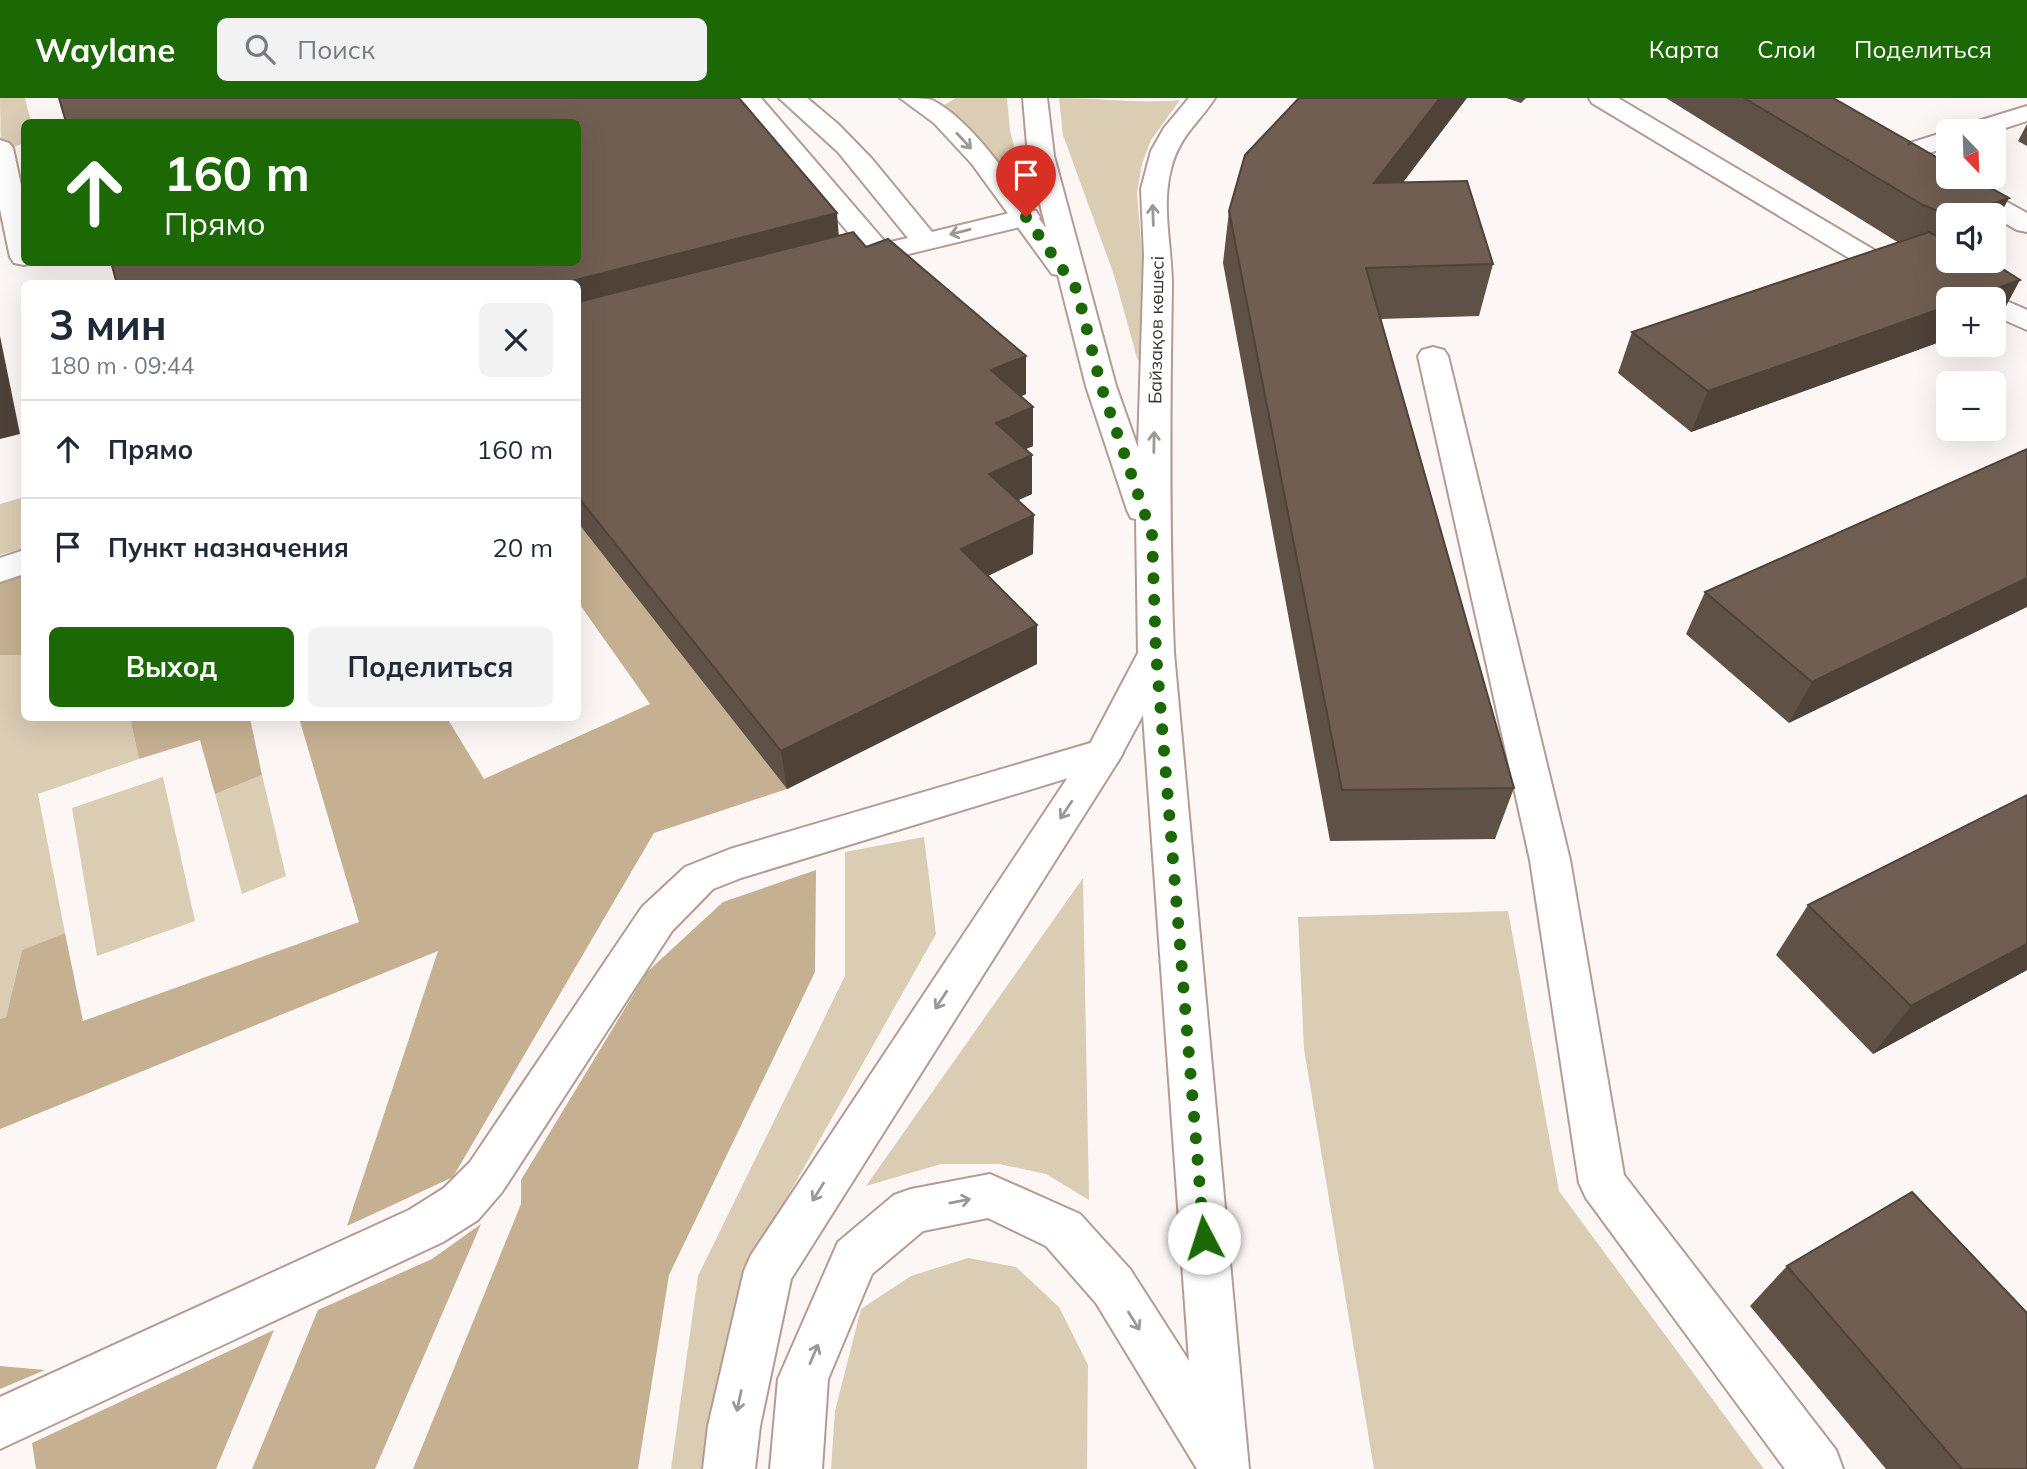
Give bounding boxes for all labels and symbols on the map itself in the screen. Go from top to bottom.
north arrow [1936,119,2006,189]
one-way arrow [956,132,972,150]
pin [996,145,1056,217]
one-way arrow [1147,204,1160,227]
one-way arrow [949,227,971,240]
street label: Байзақов көшесі [1143,256,1169,404]
one-way arrow [1147,431,1161,454]
one-way arrow [1058,800,1073,819]
one-way arrow [934,990,948,1010]
one-way arrow [811,1181,825,1201]
one-way arrow [948,1194,971,1208]
position arrow [1167,1201,1241,1275]
one-way arrow [1128,1310,1142,1330]
one-way arrow [808,1344,821,1365]
one-way arrow [732,1389,746,1412]

